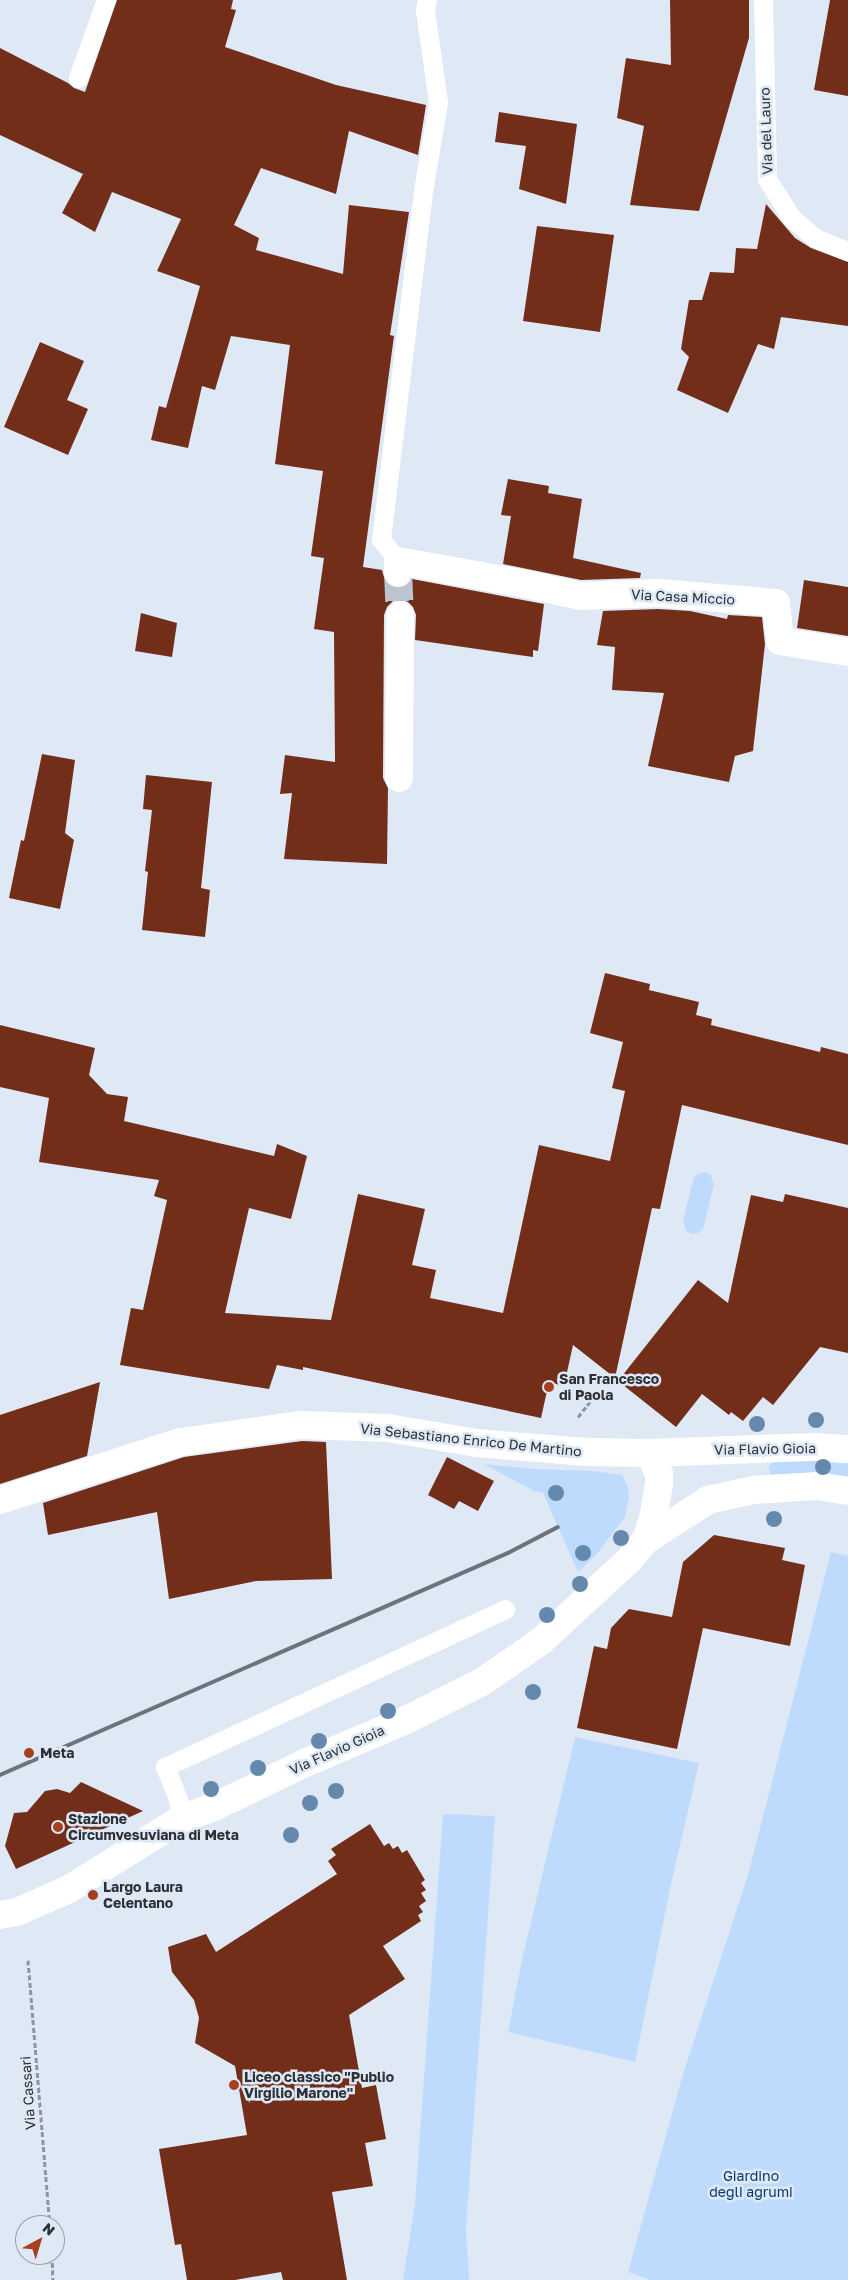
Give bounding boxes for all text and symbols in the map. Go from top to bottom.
street label: Via del Lauro [756,87,776,175]
street label: Via Casa Miccio [631,586,735,608]
place label: San Francesco di Paola [559,1371,659,1404]
marker: San Francesco di Paola [543,1381,555,1393]
street label: Via Sebastiano Enrico De Martino [359,1420,583,1460]
street label: Via Flavio Gioia [714,1440,816,1458]
street label: Via Flavio Gioia [287,1722,387,1778]
place label: Meta [40,1745,74,1761]
marker: Meta [22,1746,36,1760]
place label: Stazione Circumvesuviana di Meta [68,1811,239,1844]
marker: Stazione Circumvesuviana di Meta [52,1821,64,1833]
place label: Largo Laura Celentano [103,1879,183,1911]
marker: Largo Laura Celentano [87,1889,99,1901]
street label: Via Cassari [17,2056,39,2130]
place label: Liceo classico "Publio Virgilio Marone" [244,2069,394,2102]
marker: Liceo classico "Publio Virgilio Marone" [228,2079,240,2091]
park label: Giardino degli agrumi [709,2168,793,2200]
north arrow [15,2215,65,2265]
text: N [40,2219,59,2239]

